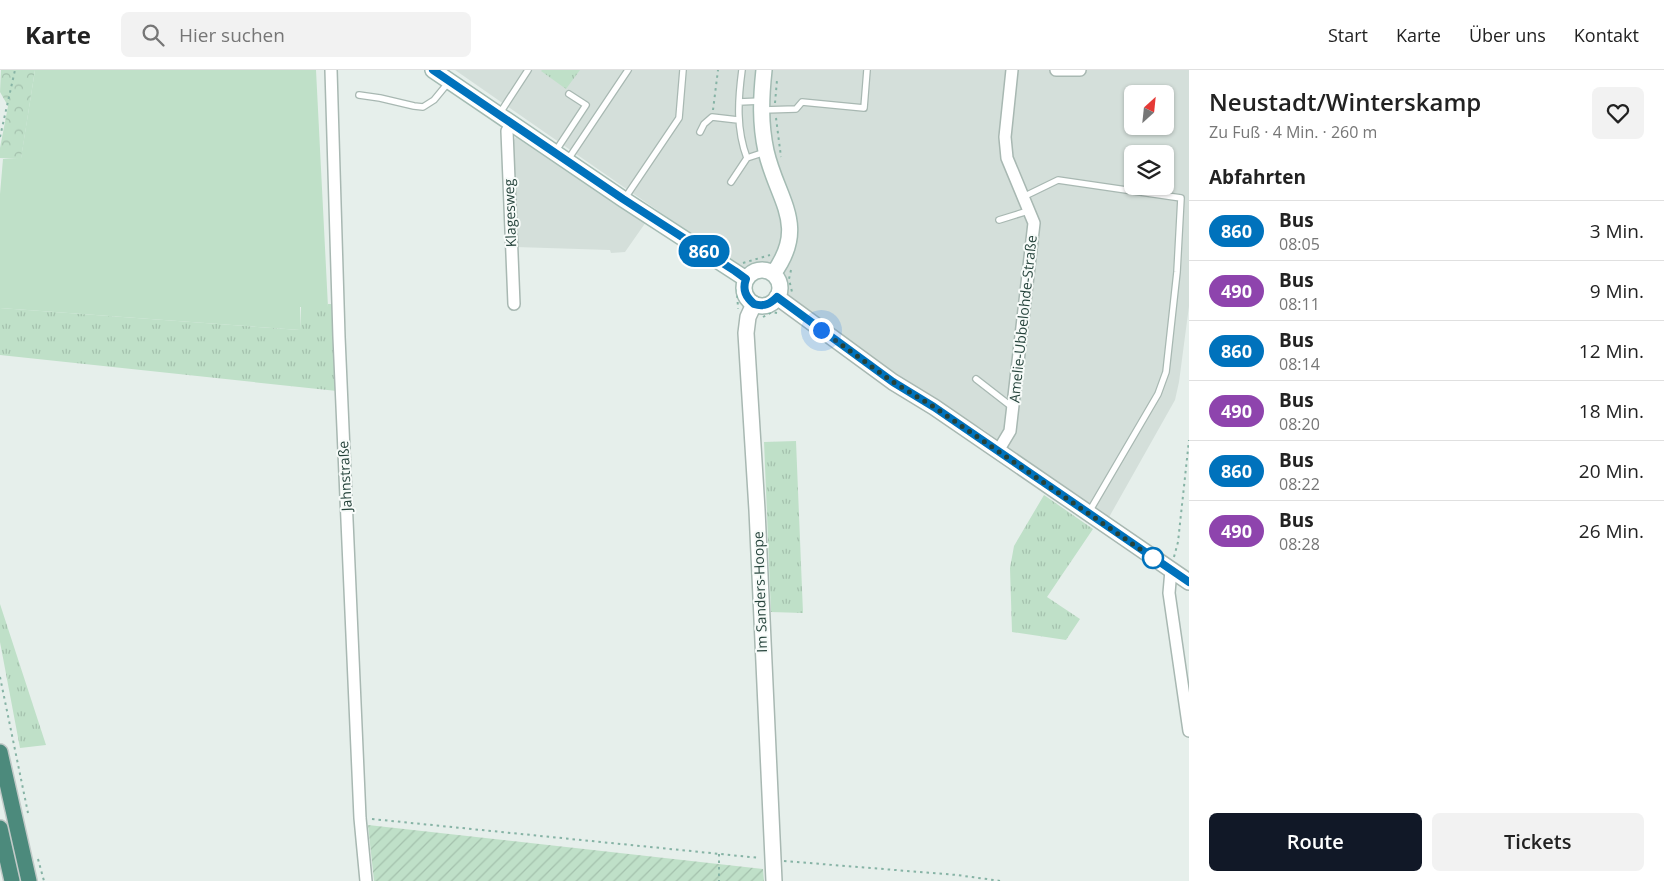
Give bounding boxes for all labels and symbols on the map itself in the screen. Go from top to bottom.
north arrow [1124,85,1174,135]
street label: Klagesweg [499,178,520,248]
street label: Amelie-Ubbelohde-Straße [1004,234,1041,404]
line badge: 860 [675,235,733,267]
your location [809,318,834,343]
street label: Jahnstraße [333,440,356,514]
street label: Im Sanders-Hoope [748,531,771,653]
unlabelled marker [1142,547,1164,569]

